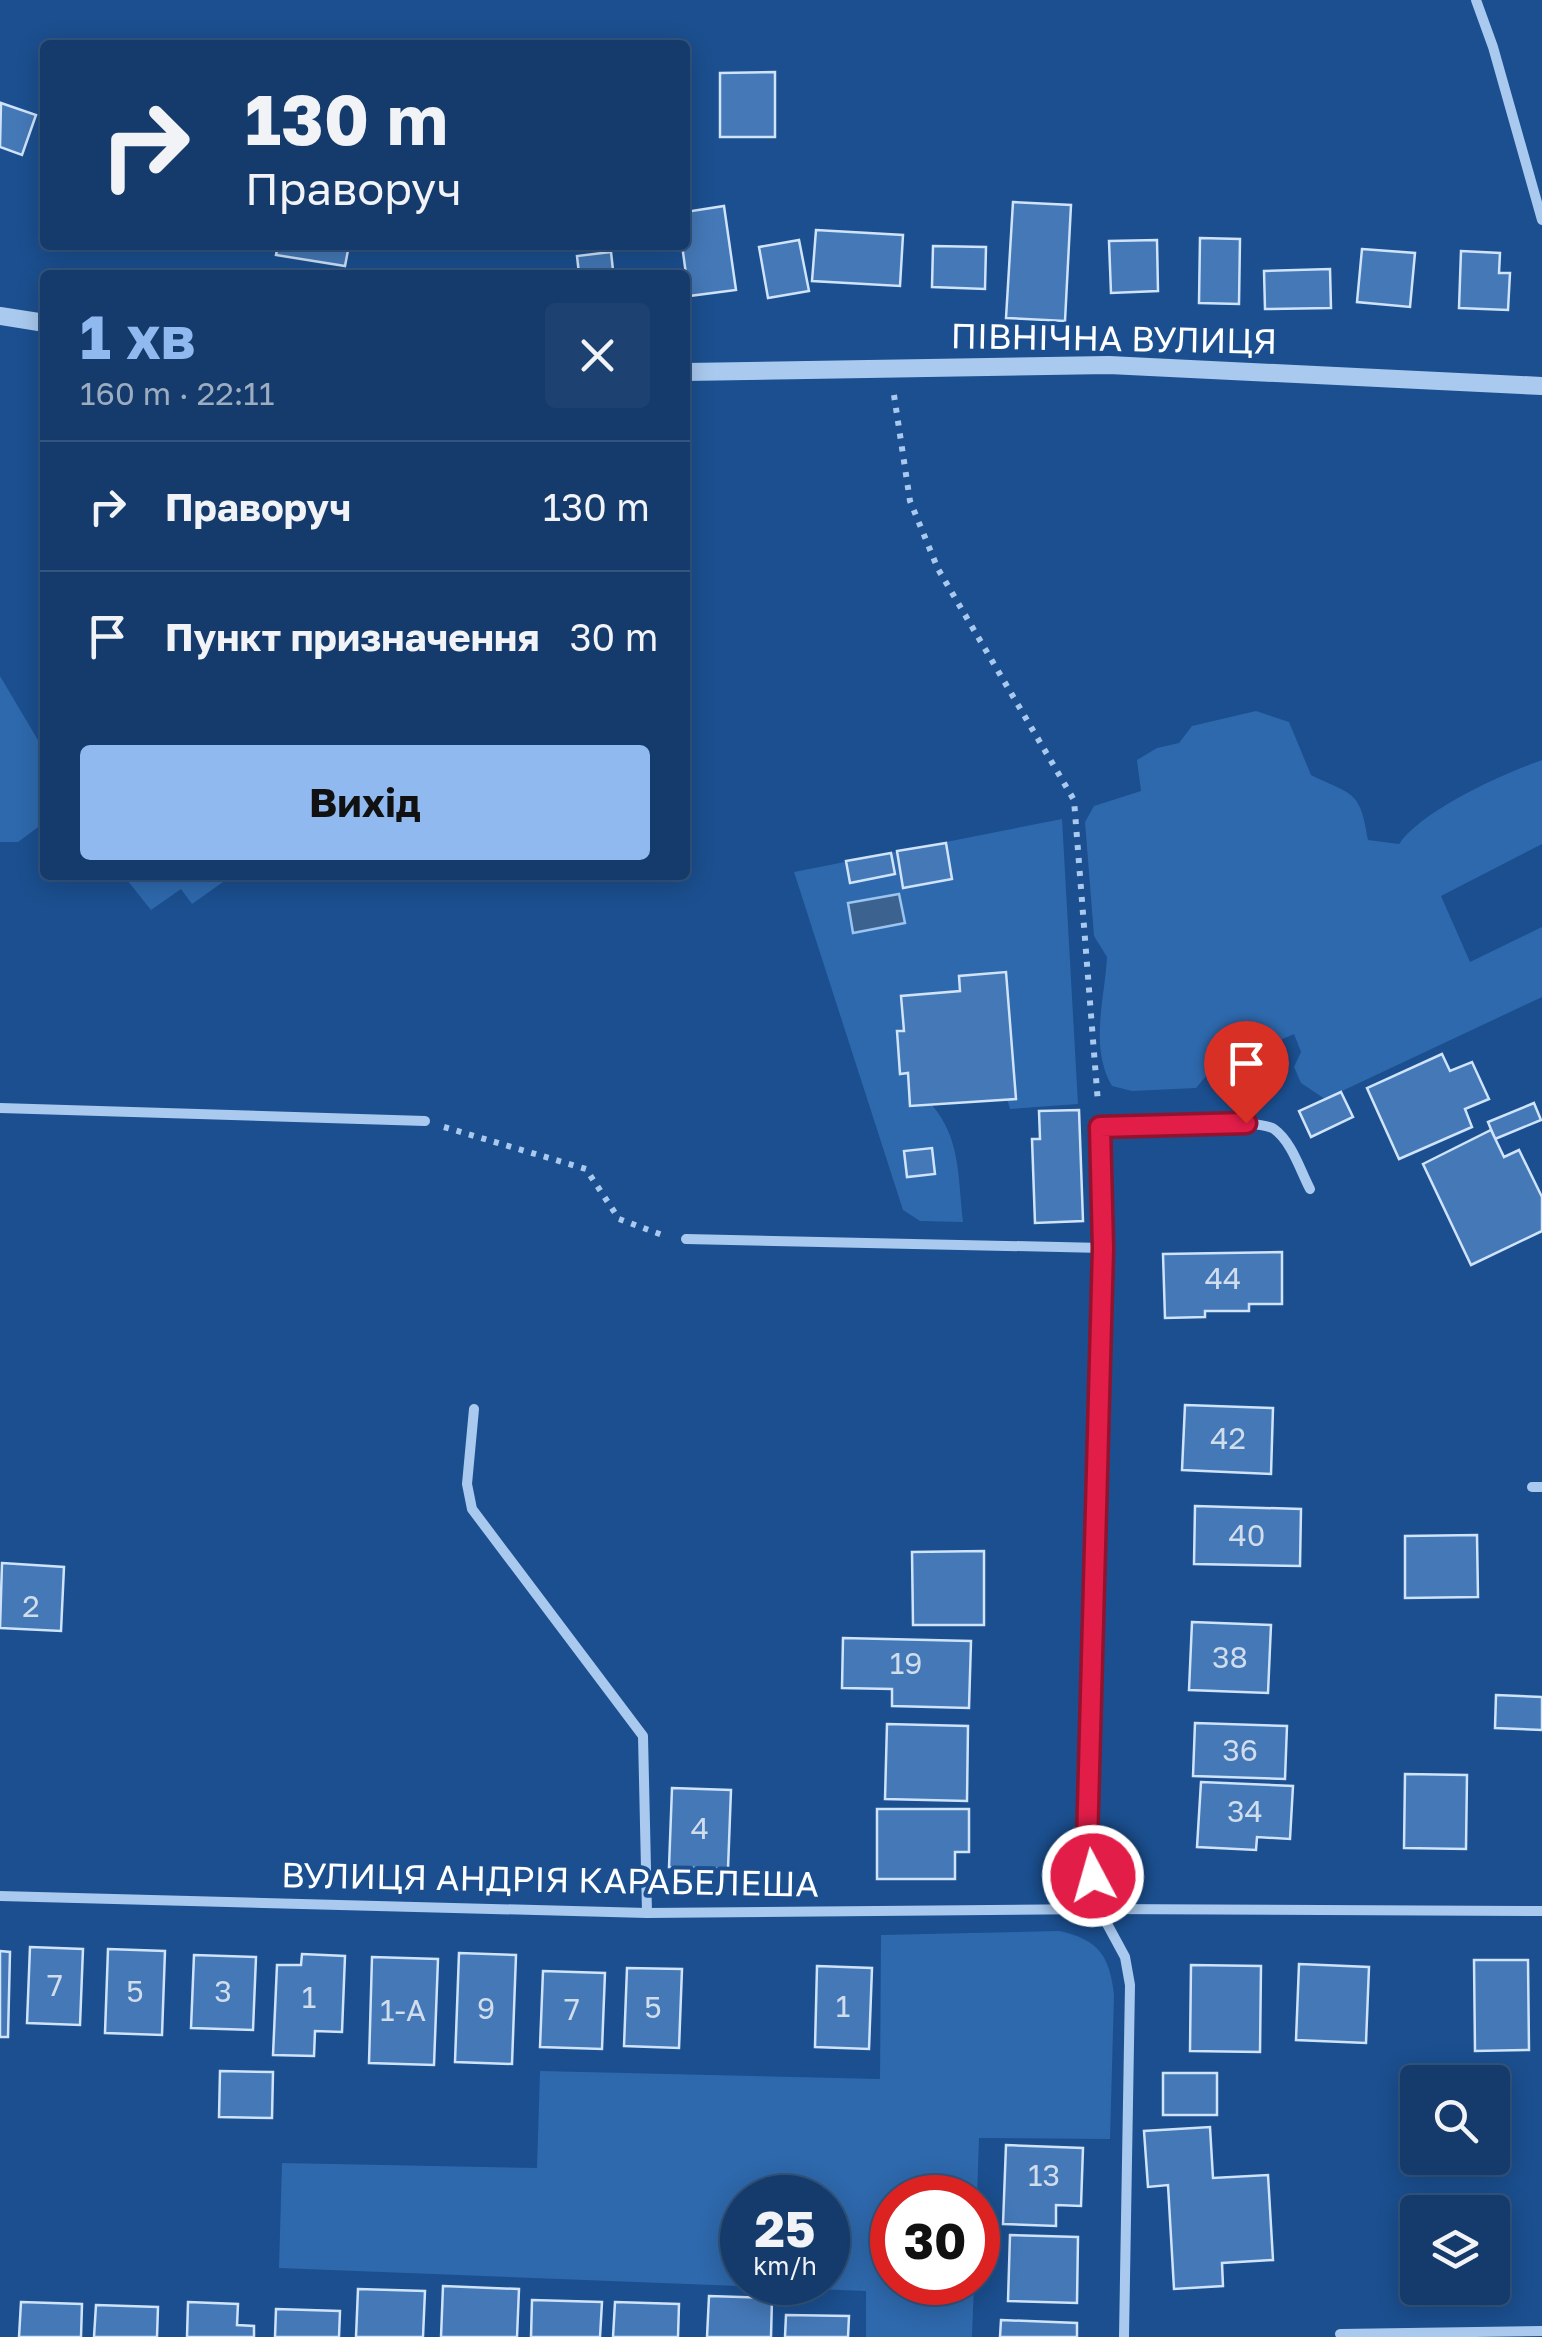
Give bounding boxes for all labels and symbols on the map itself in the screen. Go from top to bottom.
street label: ПІВНІЧНА ВУЛИЦЯ [950,314,1278,362]
pin [1204,1021,1289,1124]
house number: 44 [1205,1260,1241,1296]
house number: 42 [1210,1420,1246,1456]
house number: 40 [1229,1517,1265,1553]
house number: 2 [22,1588,40,1624]
house number: 38 [1212,1639,1248,1675]
house number: 19 [890,1645,922,1681]
house number: 36 [1222,1732,1258,1768]
house number: 34 [1227,1793,1263,1829]
house number: 4 [691,1810,709,1846]
position arrow [1041,1824,1145,1928]
street label: ВУЛИЦЯ АНДРІЯ КАРАБЕЛЕША [281,1853,819,1905]
house number: 7 [47,1967,63,2003]
house number: 5 [126,1973,144,2009]
house number: 3 [214,1973,232,2009]
house number: 1 [302,1979,316,2015]
house number: 1 [836,1988,850,2024]
house number: 5 [644,1989,662,2025]
house number: 9 [477,1990,495,2026]
house number: 7 [564,1991,580,2027]
house number: 1-А [380,1992,426,2028]
house number: 13 [1028,2157,1060,2193]
speed limit sign: 30 [870,2175,1000,2305]

